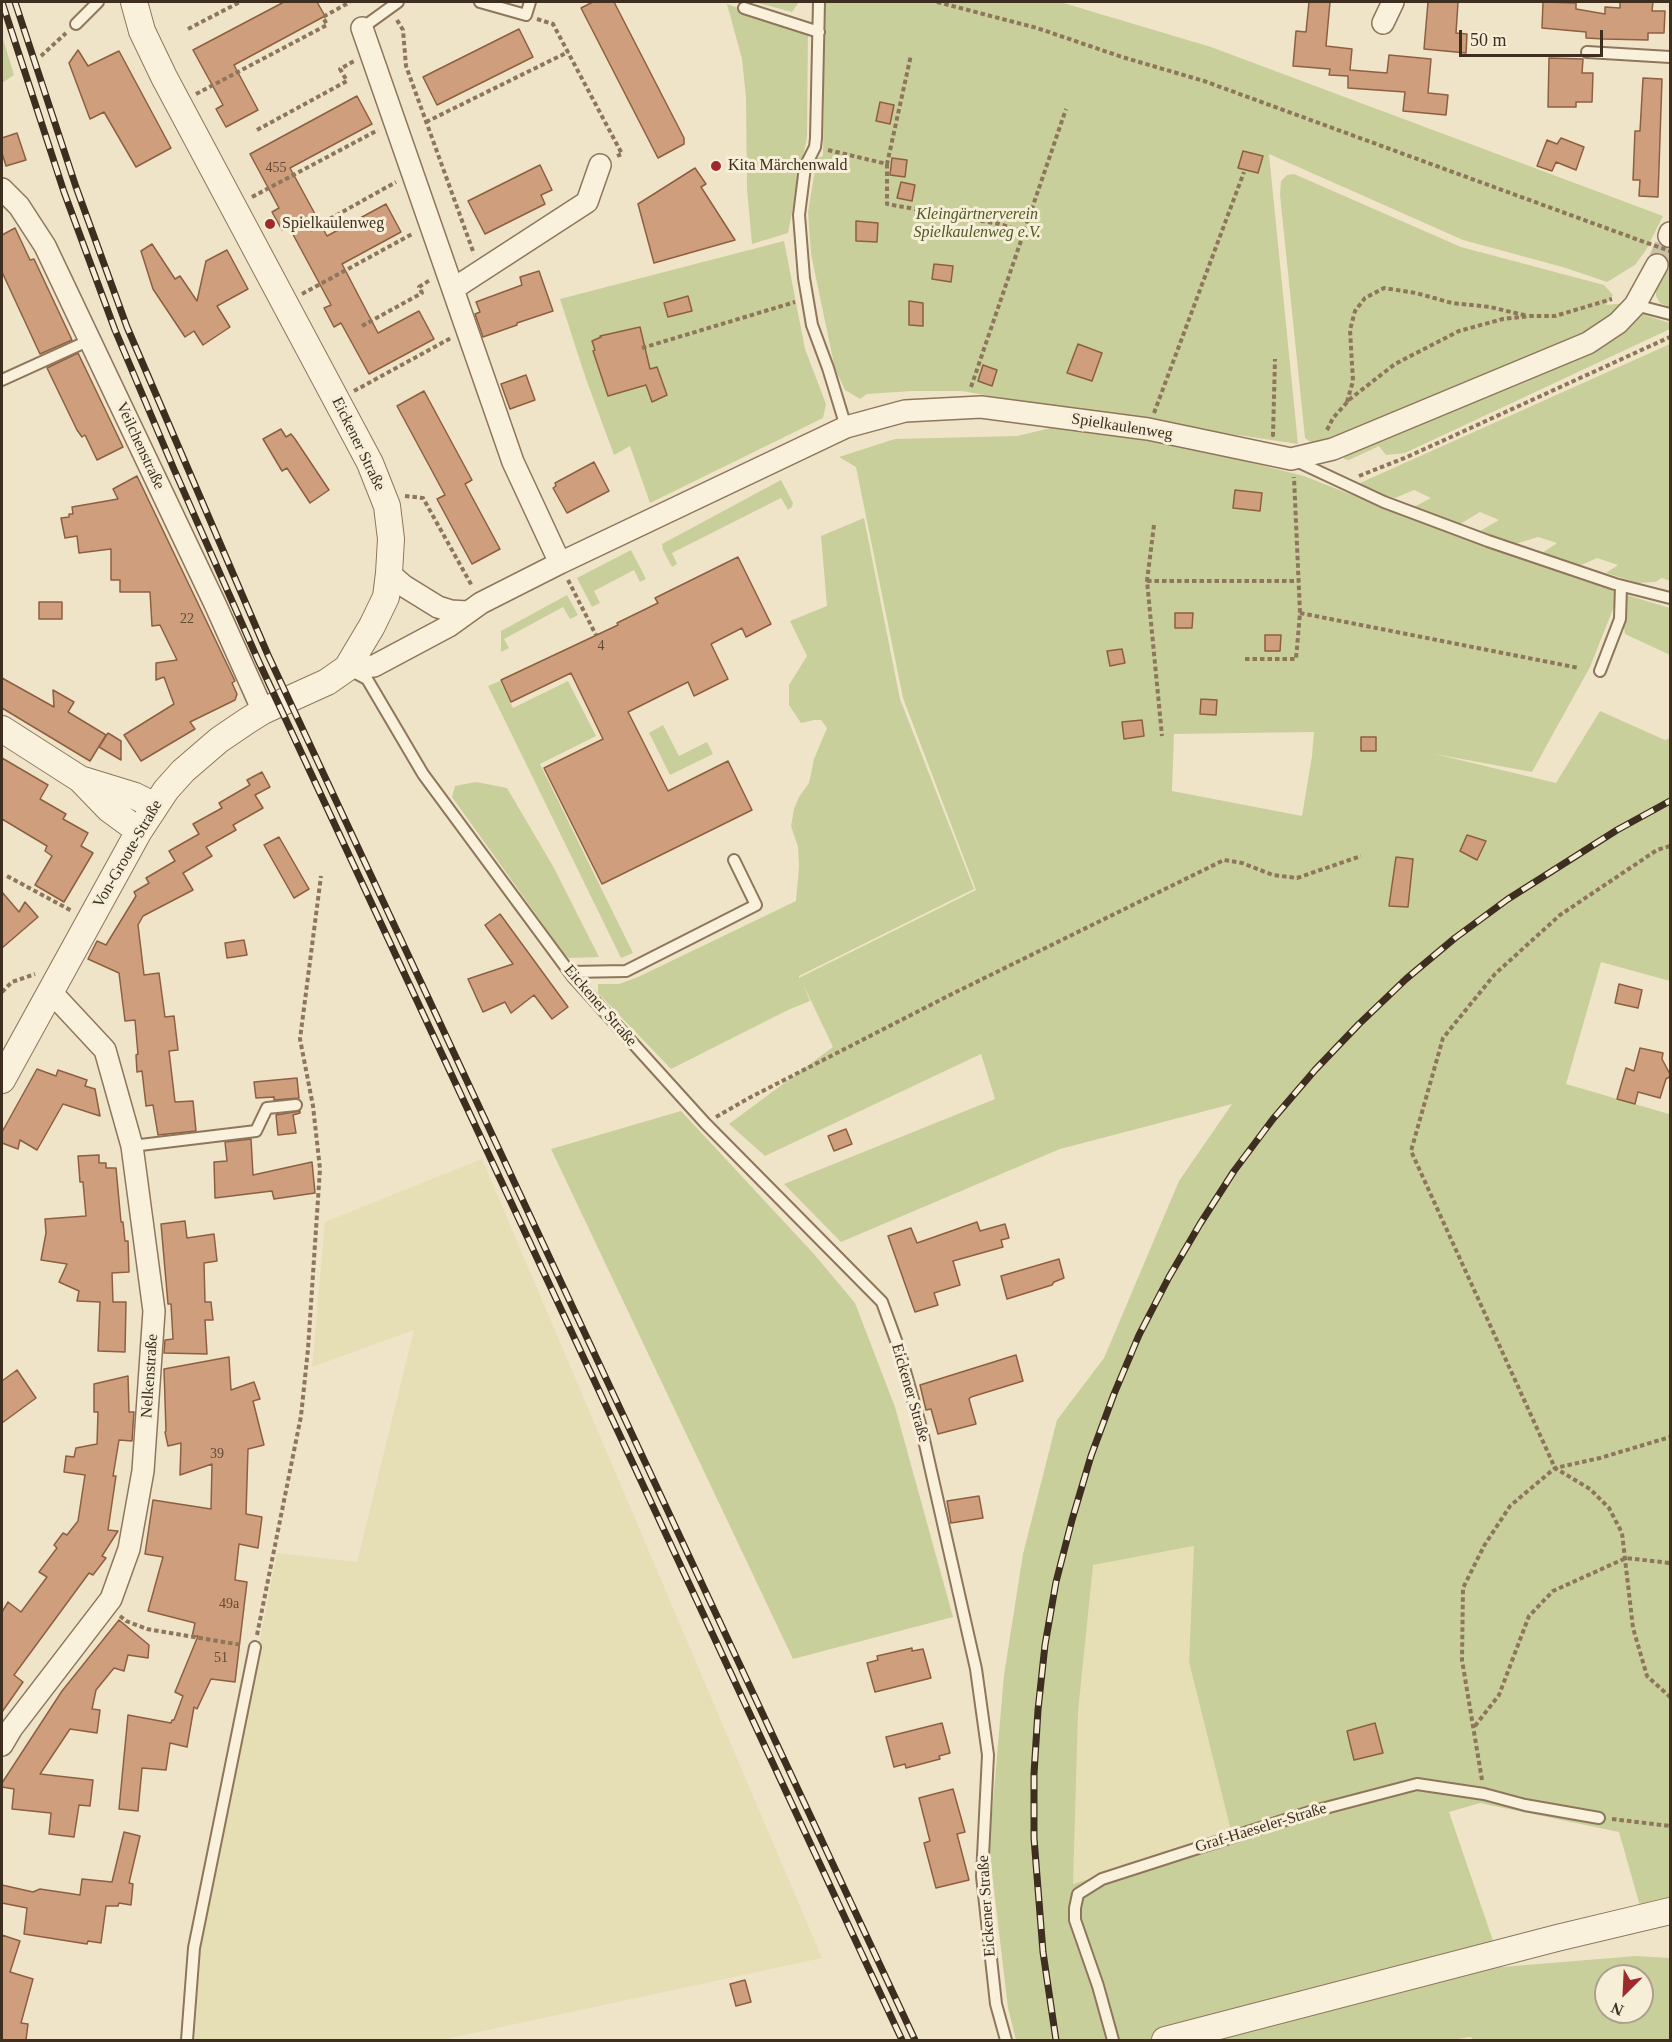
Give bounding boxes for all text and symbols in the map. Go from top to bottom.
scale bar [1462,18,1606,56]
text: 50 m [1470,30,1507,50]
place label: Kita Märchenwald [728,156,848,176]
marker: Kita Märchenwald [709,159,723,173]
house number: 455 [266,160,286,176]
park label: Kleingärtnerverein Spielkaulenweg e.V. [913,205,1041,243]
place label: Spielkaulenweg [282,214,384,234]
marker: Spielkaulenweg [263,217,277,231]
street label: Eickener Straße [327,394,389,494]
street label: Veilchenstraße [111,399,169,493]
street label: Spielkaulenweg [1070,410,1174,444]
house number: 22 [180,611,194,627]
house number: 4 [598,638,604,654]
street label: Von-Groote-Straße [89,797,167,911]
street label: Eickener Straße [559,961,641,1051]
street label: Nelkenstraße [137,1333,163,1419]
street label: Eickener Straße [887,1341,933,1445]
house number: 39 [210,1446,224,1462]
house number: 49a [219,1596,239,1612]
house number: 51 [214,1650,228,1666]
street label: Graf-Haeseler-Straße [1193,1799,1329,1857]
street label: Eickener Straße [974,1855,1000,1957]
north arrow [1594,1964,1654,2024]
text: N [1609,1999,1626,2019]

